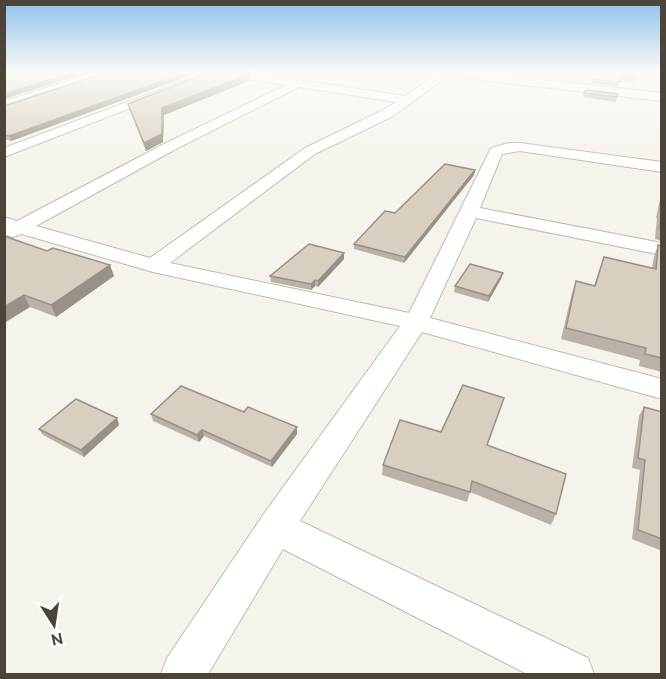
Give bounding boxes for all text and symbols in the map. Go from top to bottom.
north arrow [24,595,84,655]
text: N [49,630,65,650]

